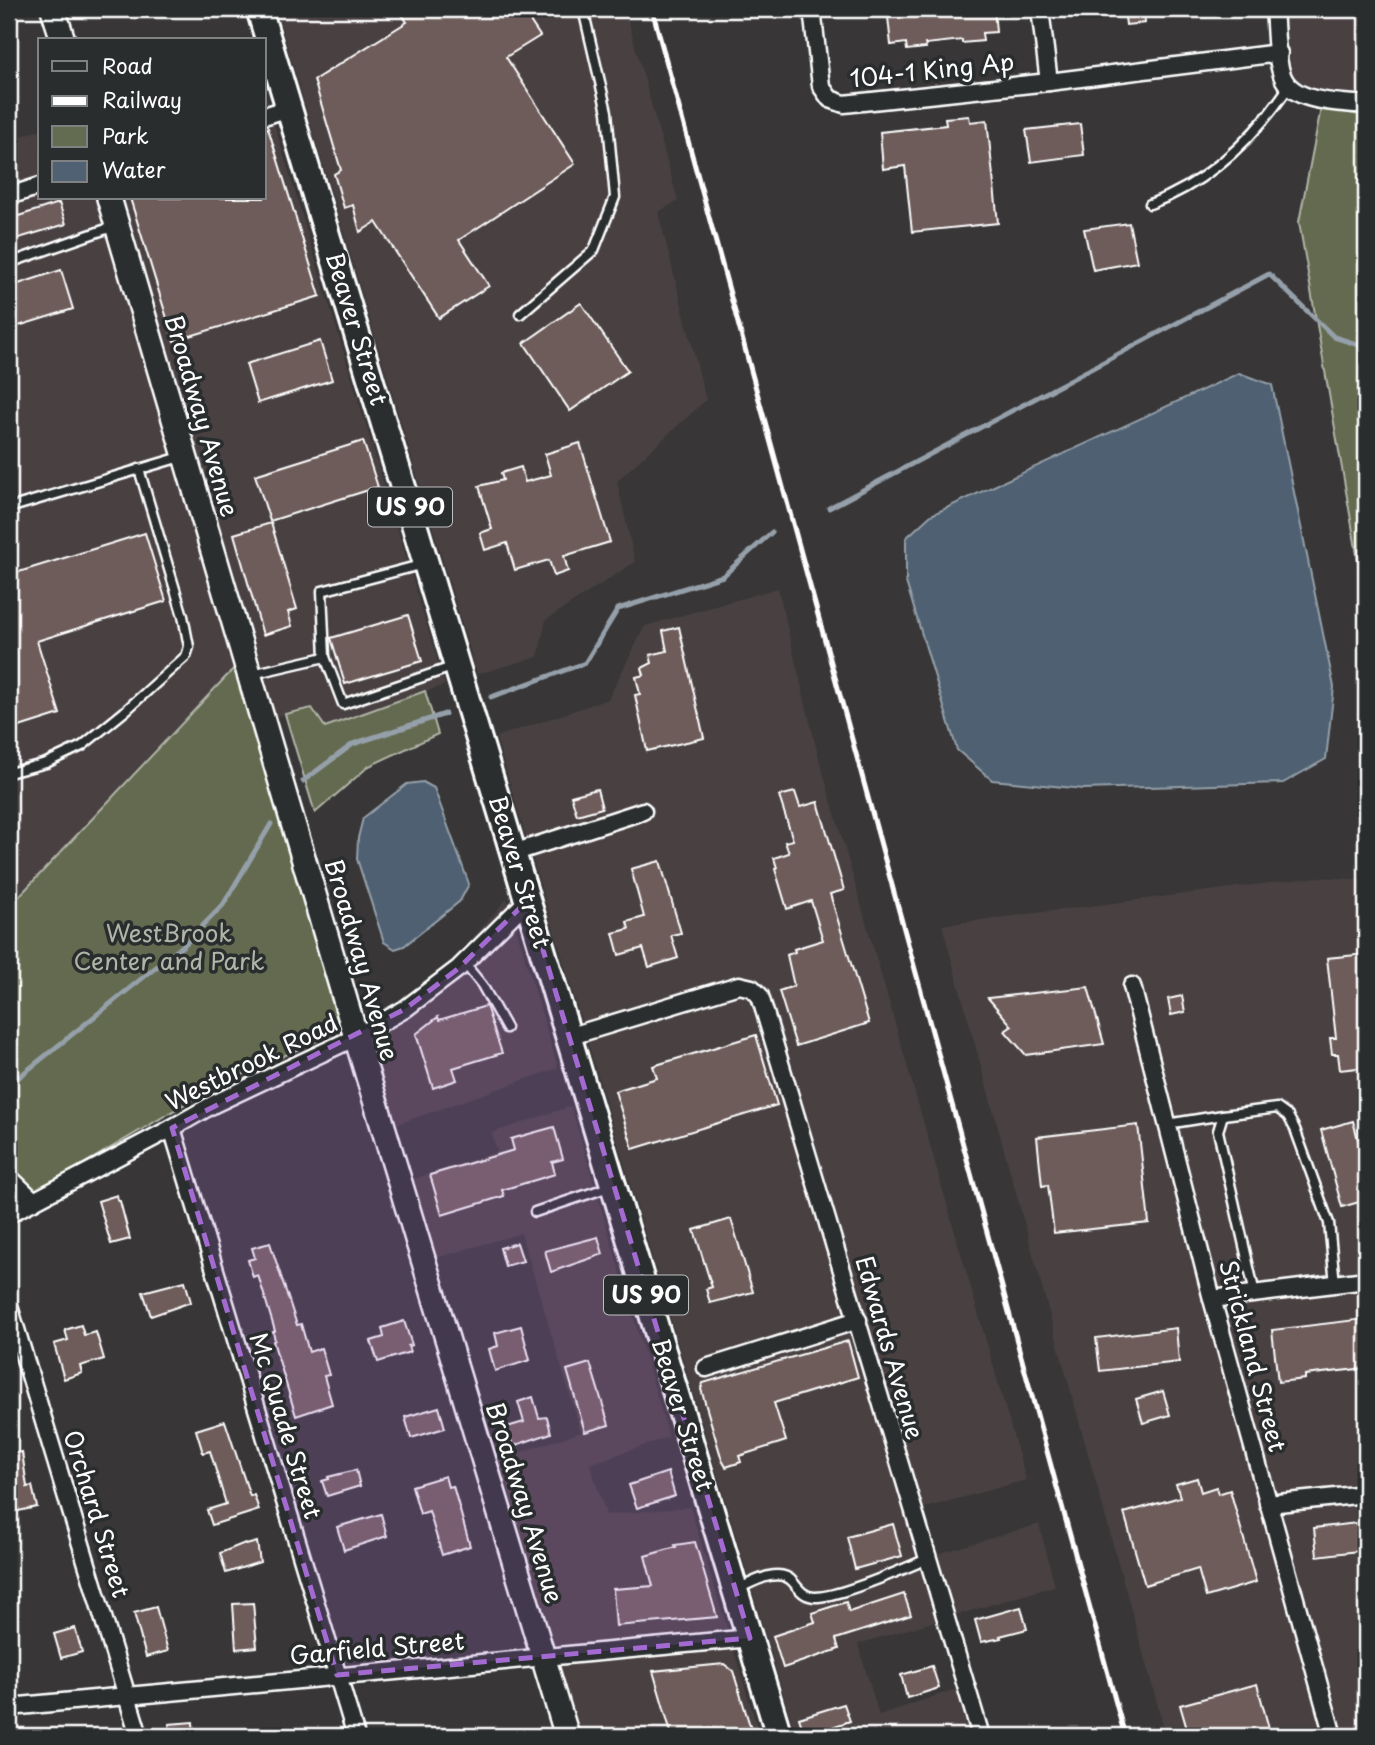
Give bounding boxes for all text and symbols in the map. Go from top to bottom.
legend [38,38,266,200]
street label: 104-1 King Ap [848,42,1016,96]
text: Road [102,49,153,81]
text: Railway [102,83,182,115]
text: Park [102,119,149,151]
text: Water [102,153,166,185]
street label: Beaver Street [318,247,398,410]
street label: Broadway Avenue [157,310,249,521]
road number: US 90 [368,488,452,526]
street label: Beaver Street [481,790,561,953]
street label: Broadway Avenue [317,854,409,1065]
park label: WestBrook Center and Park [73,914,265,978]
street label: Westbrook Road [159,1004,344,1119]
street label: Edwards Avenue [848,1252,934,1443]
street label: Strickland Street [1211,1255,1297,1456]
road number: US 90 [604,1276,688,1314]
street label: Mc Quade Street [241,1328,332,1523]
street label: Beaver Street [644,1333,724,1496]
street label: Broadway Avenue [478,1397,574,1607]
street label: Orchard Street [55,1425,141,1602]
street label: Garfield Street [288,1621,466,1673]

